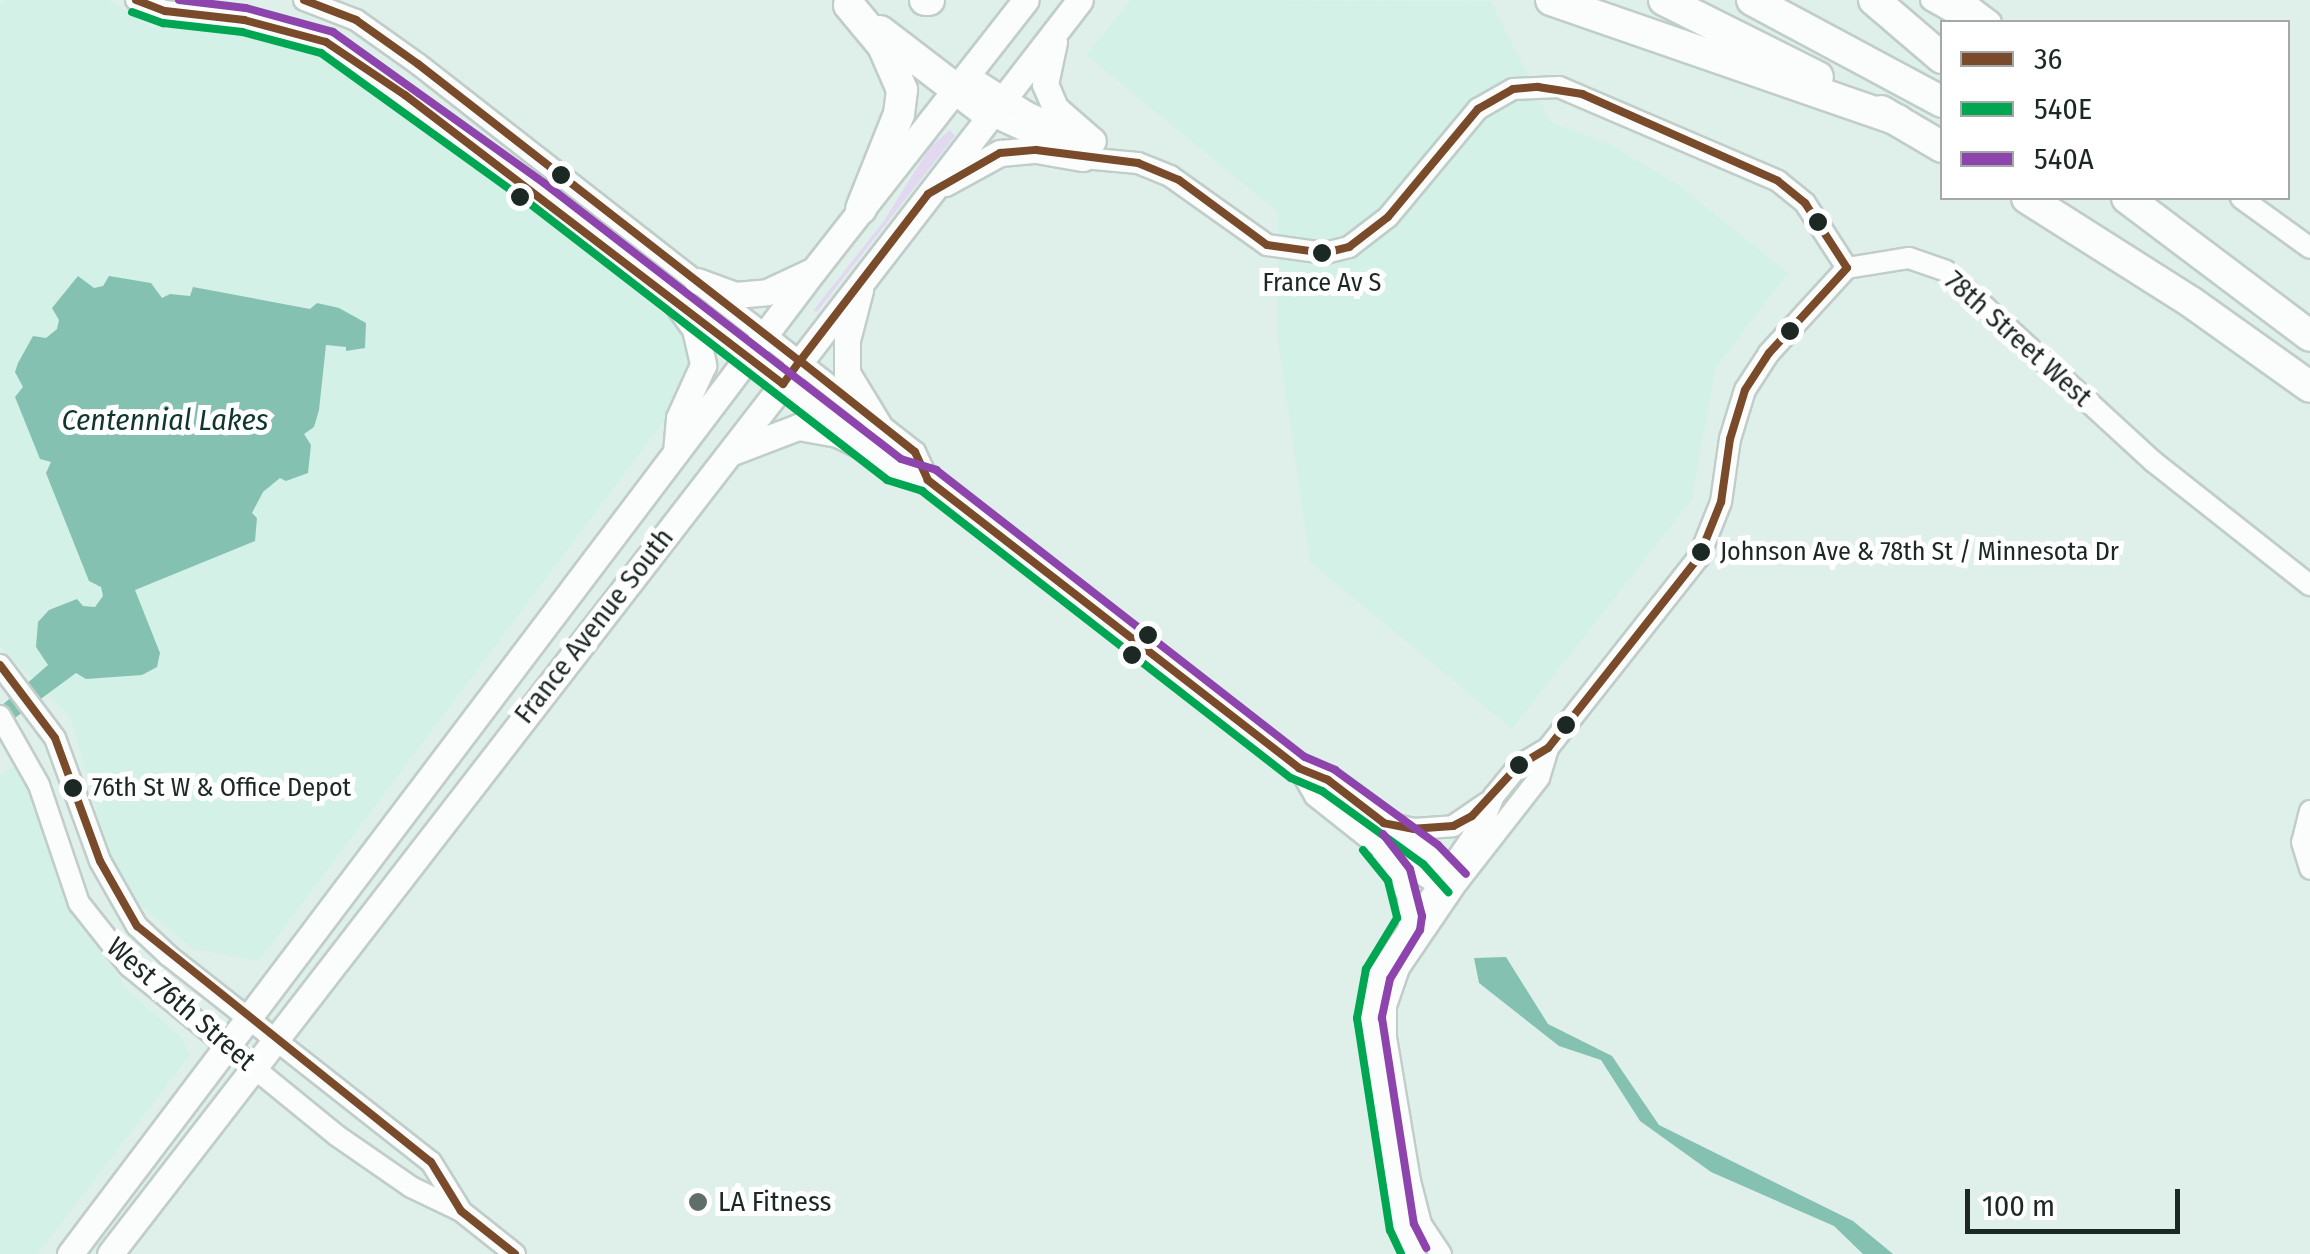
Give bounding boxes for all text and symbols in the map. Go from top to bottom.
legend [1940,20,2290,200]
text: 36 [2034,41,2062,77]
text: 540E [2034,91,2092,127]
text: 540A [2034,141,2094,177]
unlabelled marker [551,165,571,185]
unlabelled marker [510,187,530,207]
unlabelled marker [1808,212,1828,232]
marker: France Av S [1312,243,1332,263]
street label: 78th Street West [1938,264,2098,414]
place label: France Av S [1262,267,1382,299]
unlabelled marker [1780,321,1800,341]
water label: Centennial Lakes [62,402,268,438]
street label: France Avenue South [507,522,681,730]
place label: Johnson Ave & 78th St / Minnesota Dr [1720,536,2119,568]
marker: Johnson Ave & 78th St / Minnesota Dr [1691,542,1711,562]
unlabelled marker [1138,625,1158,645]
unlabelled marker [1122,645,1142,665]
unlabelled marker [1556,715,1576,735]
unlabelled marker [1509,755,1529,775]
place label: 76th St W & Office Depot [92,772,351,804]
marker: 76th St W & Office Depot [63,778,83,798]
street label: West 76th Street [100,930,262,1078]
scale bar [1970,1169,2185,1231]
place label: LA Fitness [718,1185,832,1219]
text: 100 m [1982,1188,2055,1224]
marker: LA Fitness [687,1191,709,1213]

